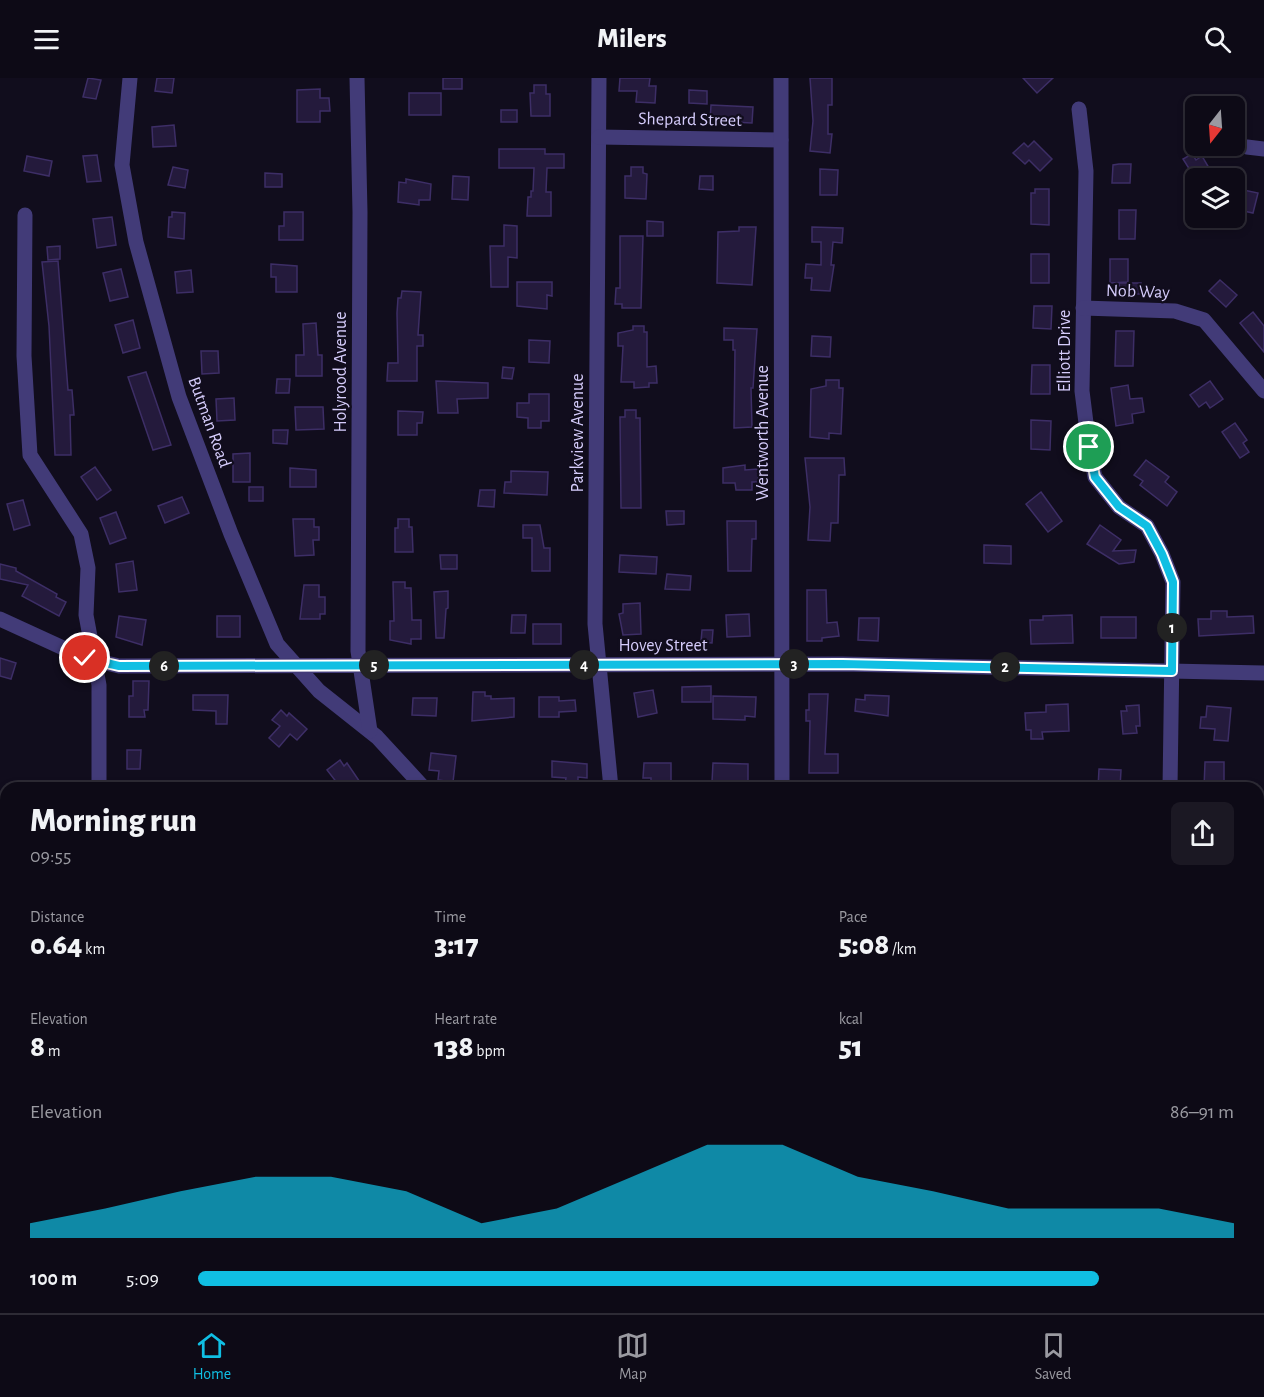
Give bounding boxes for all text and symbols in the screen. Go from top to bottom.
icon: menu [30,23,63,56]
icon: search [1201,23,1234,56]
text: Milers [597,25,667,52]
north arrow [1185,96,1245,156]
map controls [1185,96,1245,228]
street label: Shepard Street [638,110,742,130]
button: layers [1185,168,1245,228]
street label: Nob Way [1106,282,1170,302]
street label: Elliott Drive [1056,310,1074,392]
street label: Holyrood Avenue [332,311,350,433]
street label: Wentworth Avenue [754,365,772,501]
street label: Parkview Avenue [569,374,587,492]
street label: Butman Road [184,375,234,470]
pin [1063,421,1114,472]
icon: arrive [1072,430,1105,463]
pin: 1 [1157,613,1187,643]
text: 1 [1169,620,1175,636]
pin [59,632,110,683]
street label: Hovey Street [618,637,708,655]
icon: check [68,641,101,674]
pin: 3 [779,649,809,679]
pin: 5 [359,650,389,680]
pin: 4 [569,650,599,680]
pin: 6 [149,651,179,681]
pin: 2 [990,652,1020,682]
text: 3 [791,656,797,672]
text: 5 [371,657,377,673]
text: 4 [580,657,588,673]
text: 6 [160,658,168,674]
text: 2 [1001,659,1009,675]
button: share [1171,802,1234,865]
text: Morning run [30,805,197,838]
text: 09:55 [30,846,71,866]
text: Distance [30,909,84,925]
text: Time [434,909,466,925]
text: Pace [839,909,867,925]
text: 0.64 [30,930,82,960]
text: 3:17 [434,930,479,960]
text: 5:08 [839,930,889,960]
text: km [82,941,105,957]
text: /km [889,941,917,957]
text: Elevation [30,1011,88,1027]
text: Heart rate [434,1011,497,1027]
text: kcal [839,1011,863,1027]
text: 8 [30,1032,45,1062]
text: 138 [434,1032,474,1062]
text: 51 [839,1032,863,1062]
text: m [45,1043,61,1059]
text: bpm [474,1043,505,1059]
text: Elevation [30,1102,102,1122]
text: 86–91 m [1170,1102,1234,1122]
text: 100 m [30,1269,77,1289]
text: 5:09 [126,1269,159,1289]
tab: Home [193,1329,231,1384]
tab: Map [616,1329,649,1384]
tab: Saved [1035,1329,1071,1384]

